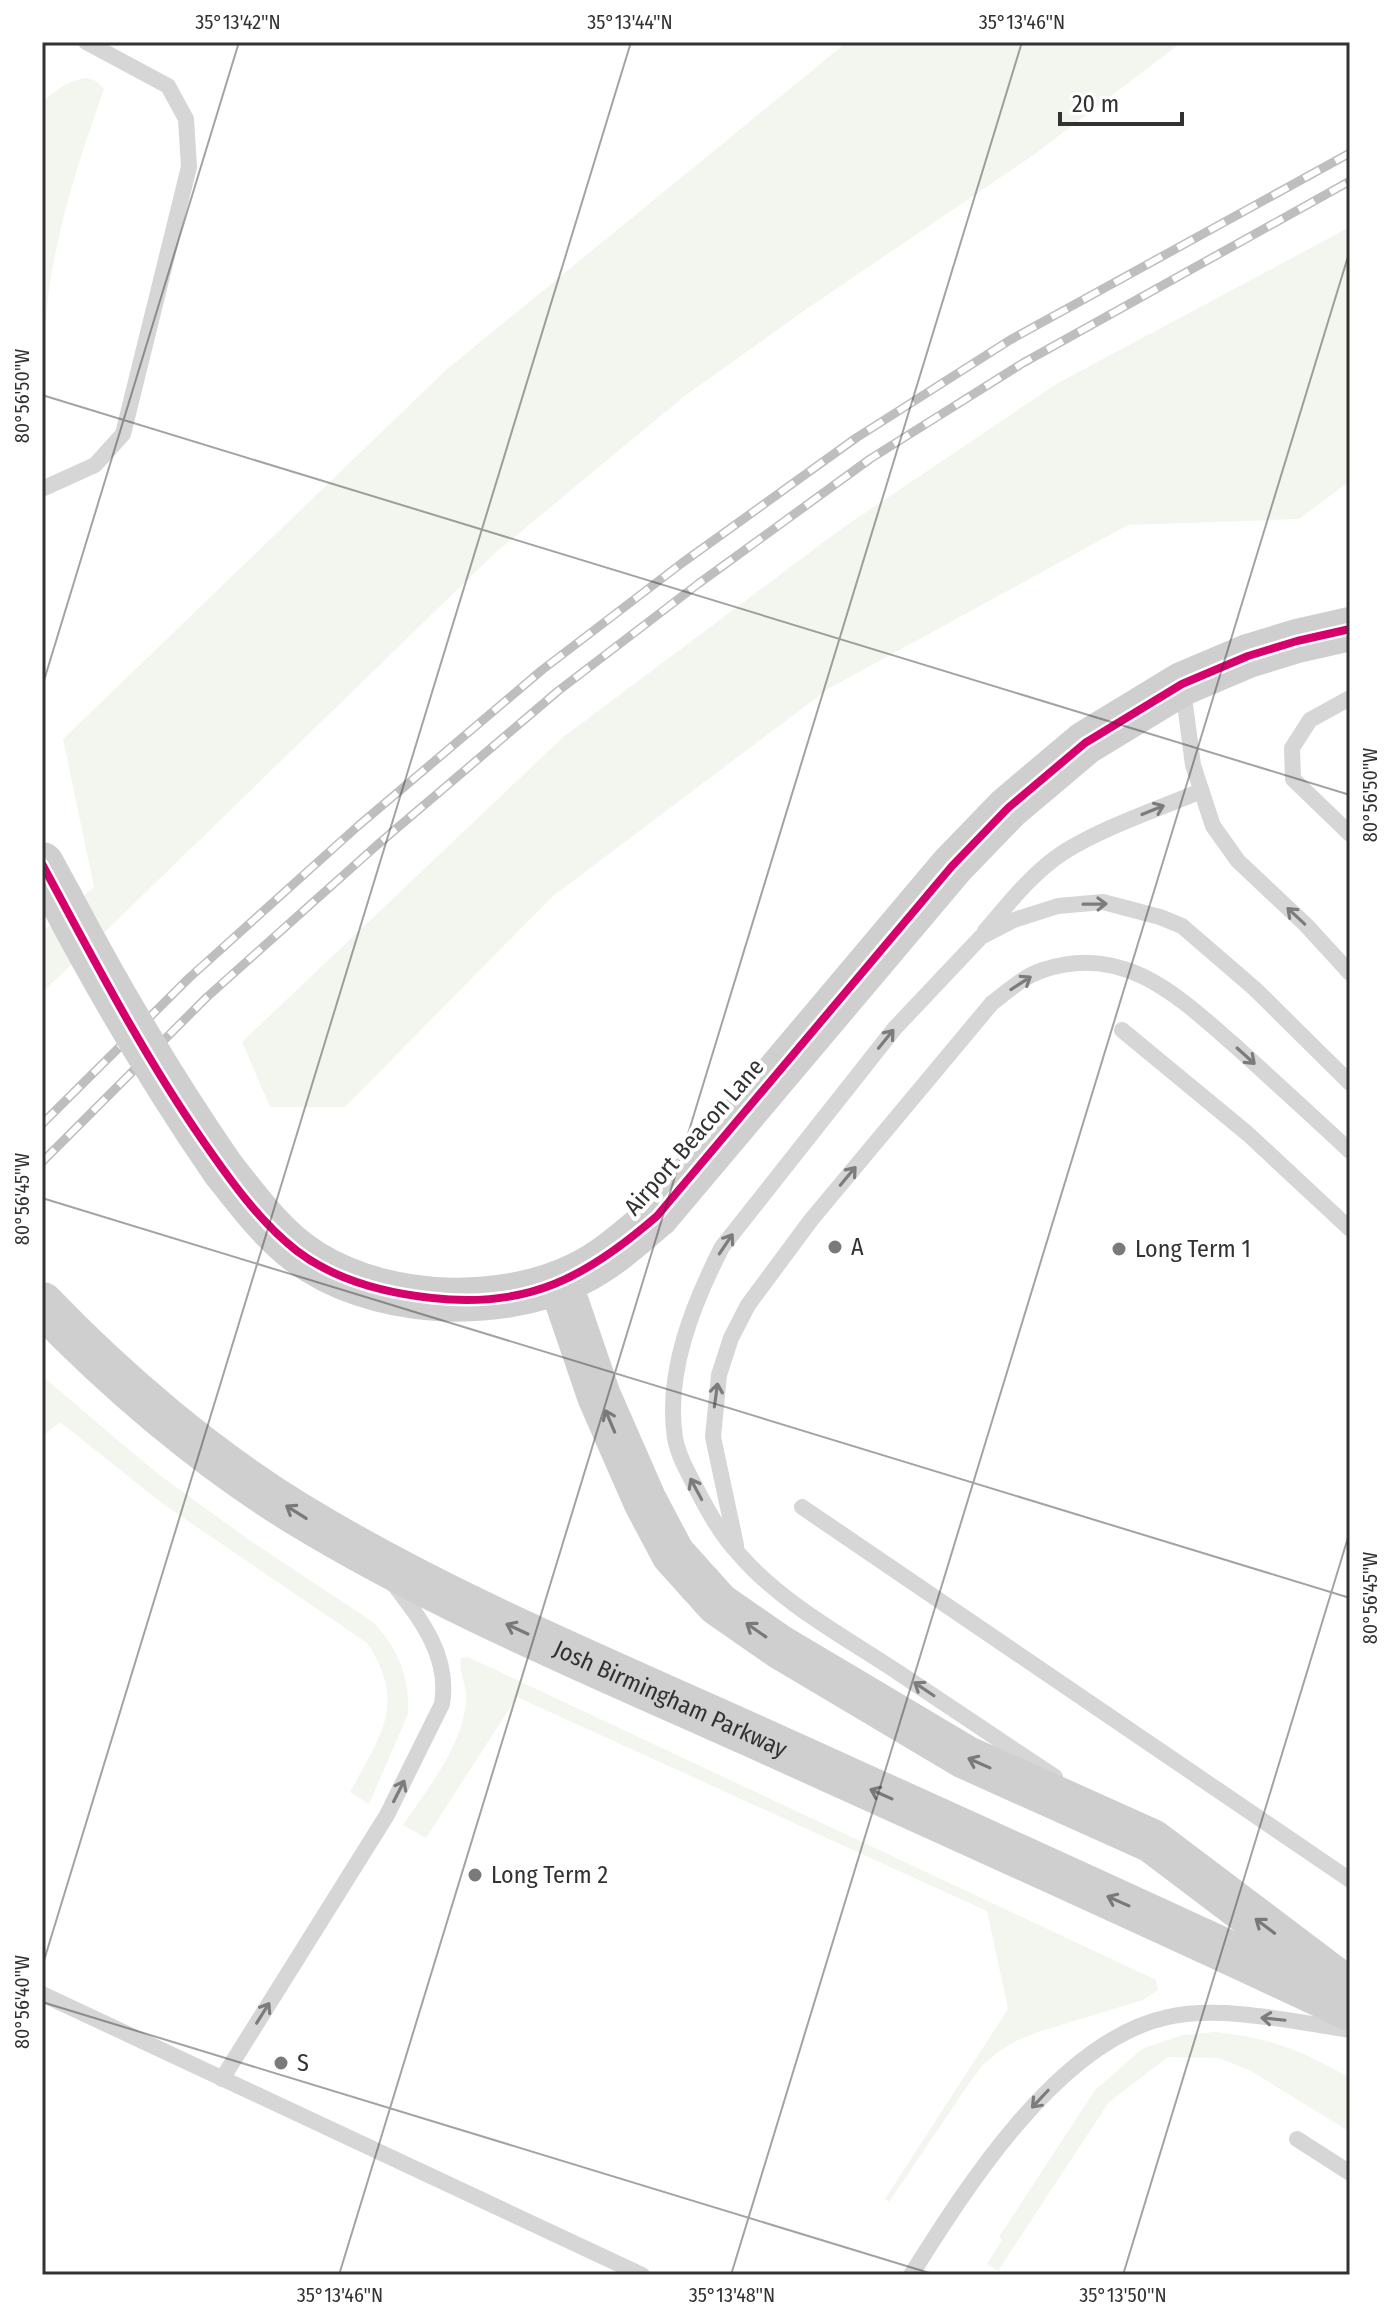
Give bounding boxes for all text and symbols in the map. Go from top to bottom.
text: 35°13'42"N [195,10,281,34]
text: 35°13'44"N [587,10,673,34]
text: 35°13'46"N [979,10,1065,34]
scale bar [1060,76,1182,126]
text: 20 m [1072,90,1119,118]
text: 80°56'50"W [10,349,34,443]
text: 80°56'50"W [1358,748,1382,842]
one-way arrow [1141,802,1165,817]
one-way arrow [1081,896,1108,912]
one-way arrow [1287,907,1307,926]
one-way arrow [1009,974,1031,991]
one-way arrow [877,1029,895,1050]
one-way arrow [1236,1047,1256,1065]
street label: Airport Beacon Lane [618,1053,770,1221]
text: 80°56'45"W [10,1153,34,1245]
one-way arrow [839,1166,857,1186]
one-way arrow [718,1233,734,1255]
place label: A [851,1233,864,1261]
place label: Long Term 1 [1135,1235,1251,1263]
marker: A [826,1238,844,1256]
marker: Long Term 1 [1110,1240,1128,1258]
one-way arrow [709,1383,724,1408]
one-way arrow [602,1409,617,1434]
one-way arrow [688,1478,704,1501]
one-way arrow [285,1504,308,1520]
text: 80°56'45"W [1358,1552,1382,1644]
one-way arrow [505,1621,529,1636]
one-way arrow [745,1622,767,1638]
street label: Josh Birmingham Parkway [549,1635,792,1763]
one-way arrow [913,1681,935,1698]
one-way arrow [967,1755,991,1770]
one-way arrow [392,1780,408,1803]
one-way arrow [870,1786,894,1801]
place label: Long Term 2 [491,1861,608,1889]
marker: Long Term 2 [466,1866,484,1884]
one-way arrow [1107,1893,1131,1908]
one-way arrow [1255,1918,1277,1935]
text: 80°56'40"W [10,1955,34,2049]
one-way arrow [256,2002,272,2025]
one-way arrow [1260,2012,1287,2027]
place label: S [297,2049,309,2077]
marker: S [272,2054,290,2072]
one-way arrow [1030,2089,1049,2109]
text: 35°13'46"N [297,2283,383,2307]
text: 35°13'48"N [689,2283,775,2307]
text: 35°13'50"N [1079,2283,1167,2307]

